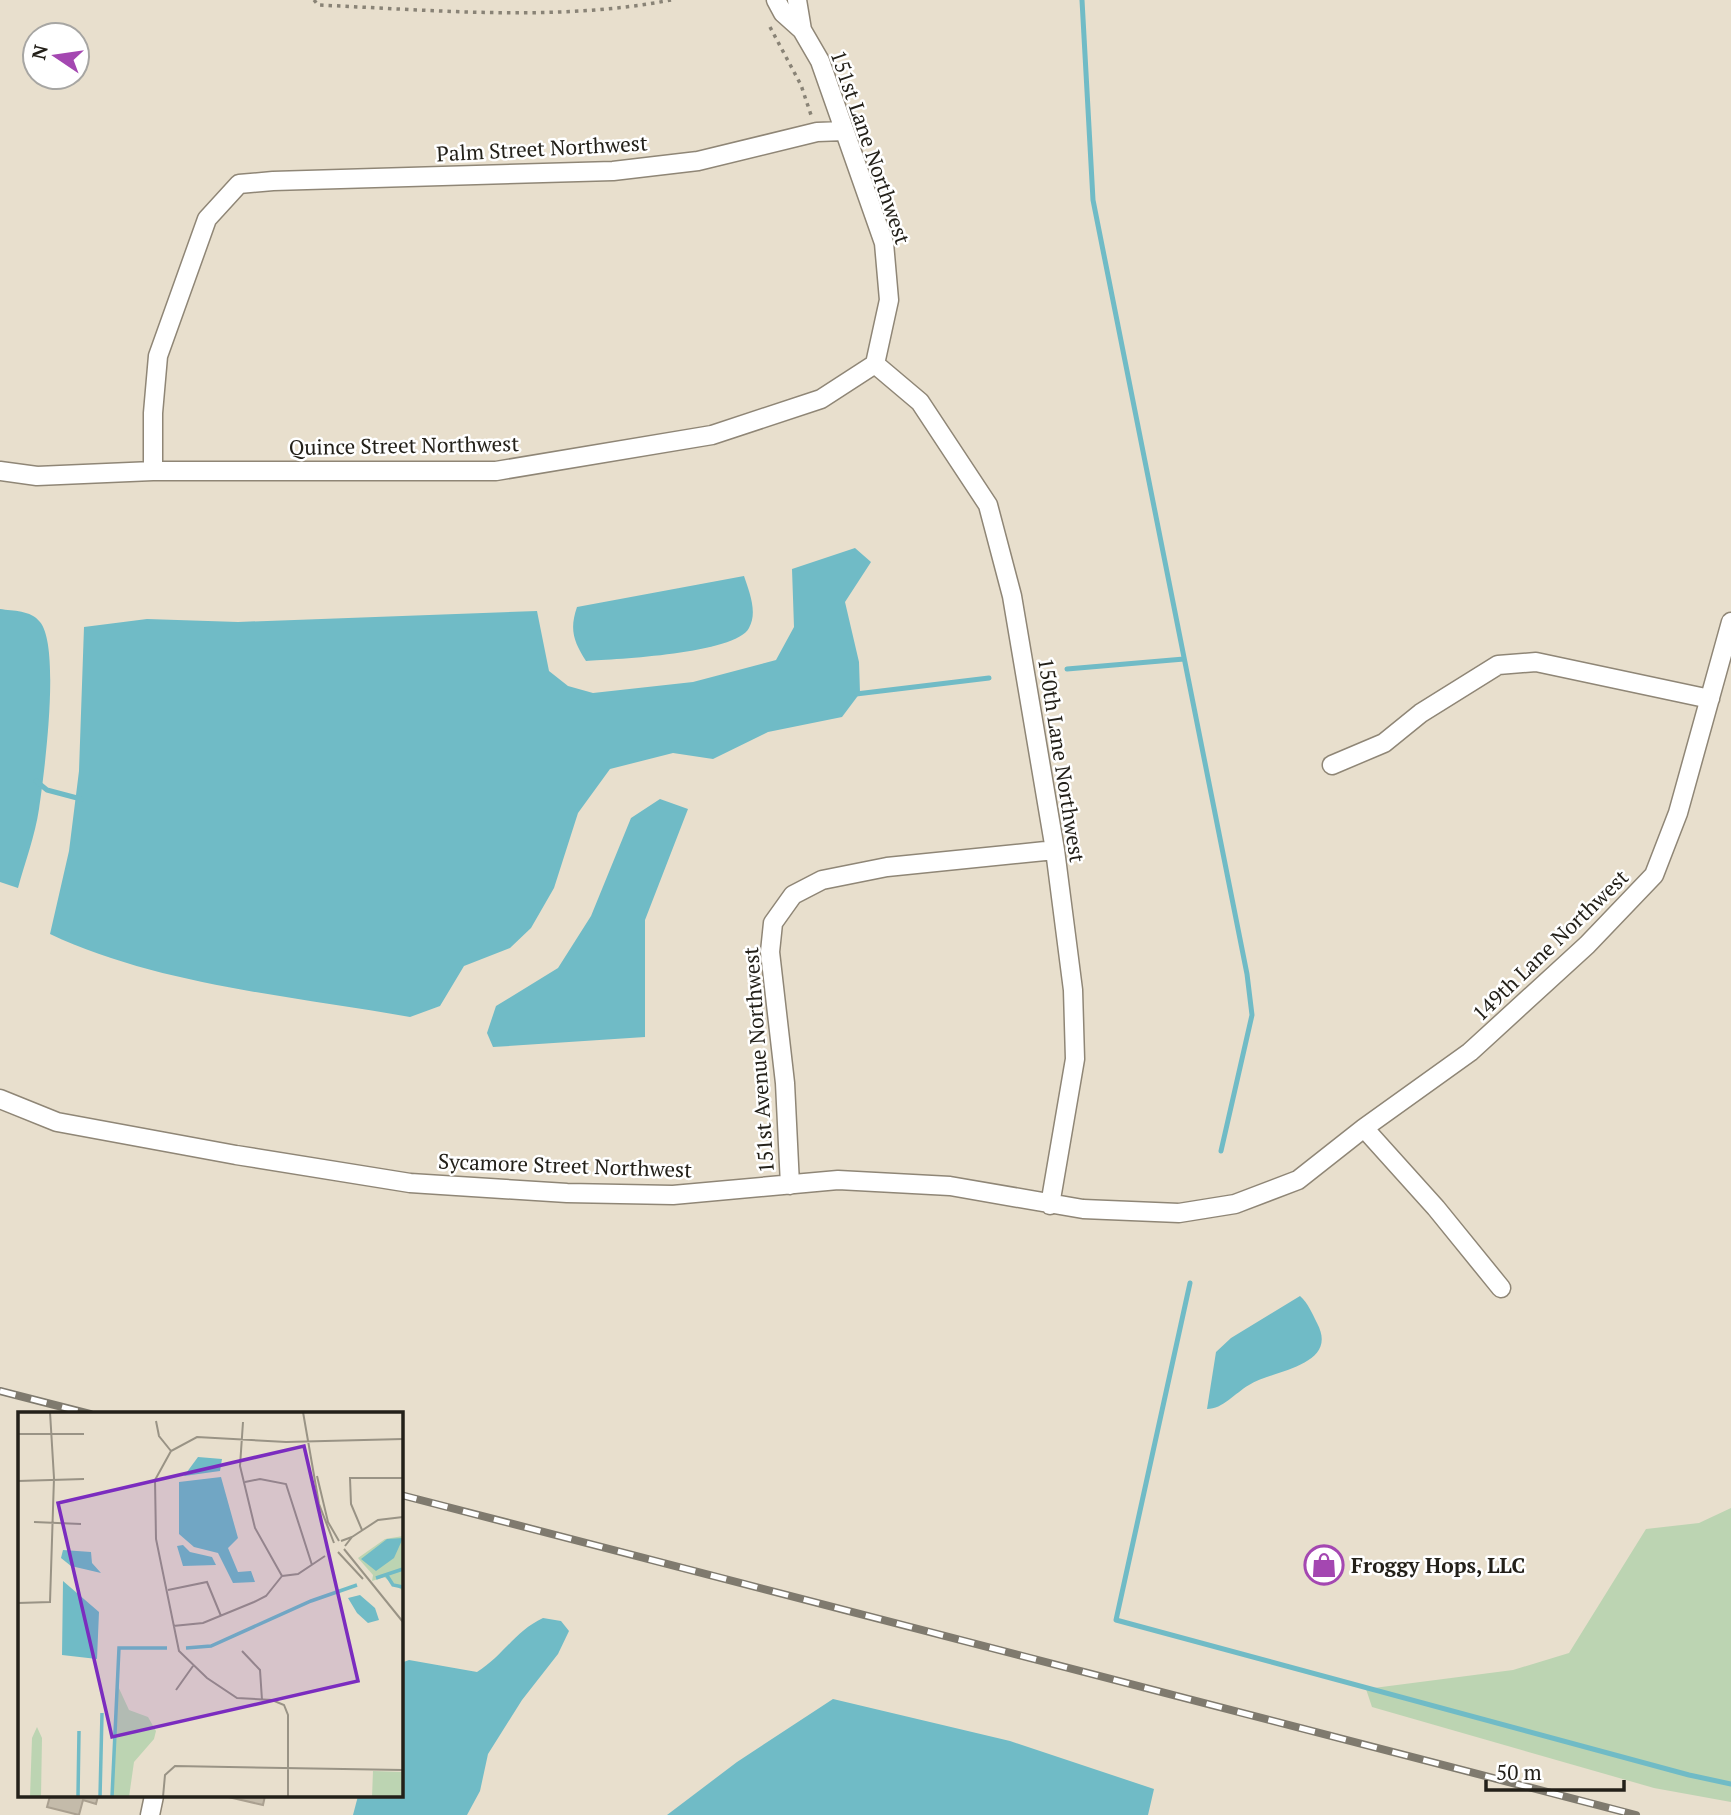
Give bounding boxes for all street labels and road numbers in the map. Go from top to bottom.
street label: 151st Lane Northwest [825,46,917,248]
street label: Palm Street Northwest [436,128,649,168]
street label: Quince Street Northwest [289,429,520,461]
street label: 150th Lane Northwest [1032,656,1092,864]
street label: 149th Lane Northwest [1466,863,1634,1027]
street label: 151st Avenue Northwest [736,946,780,1174]
street label: Sycamore Street Northwest [438,1147,693,1183]

